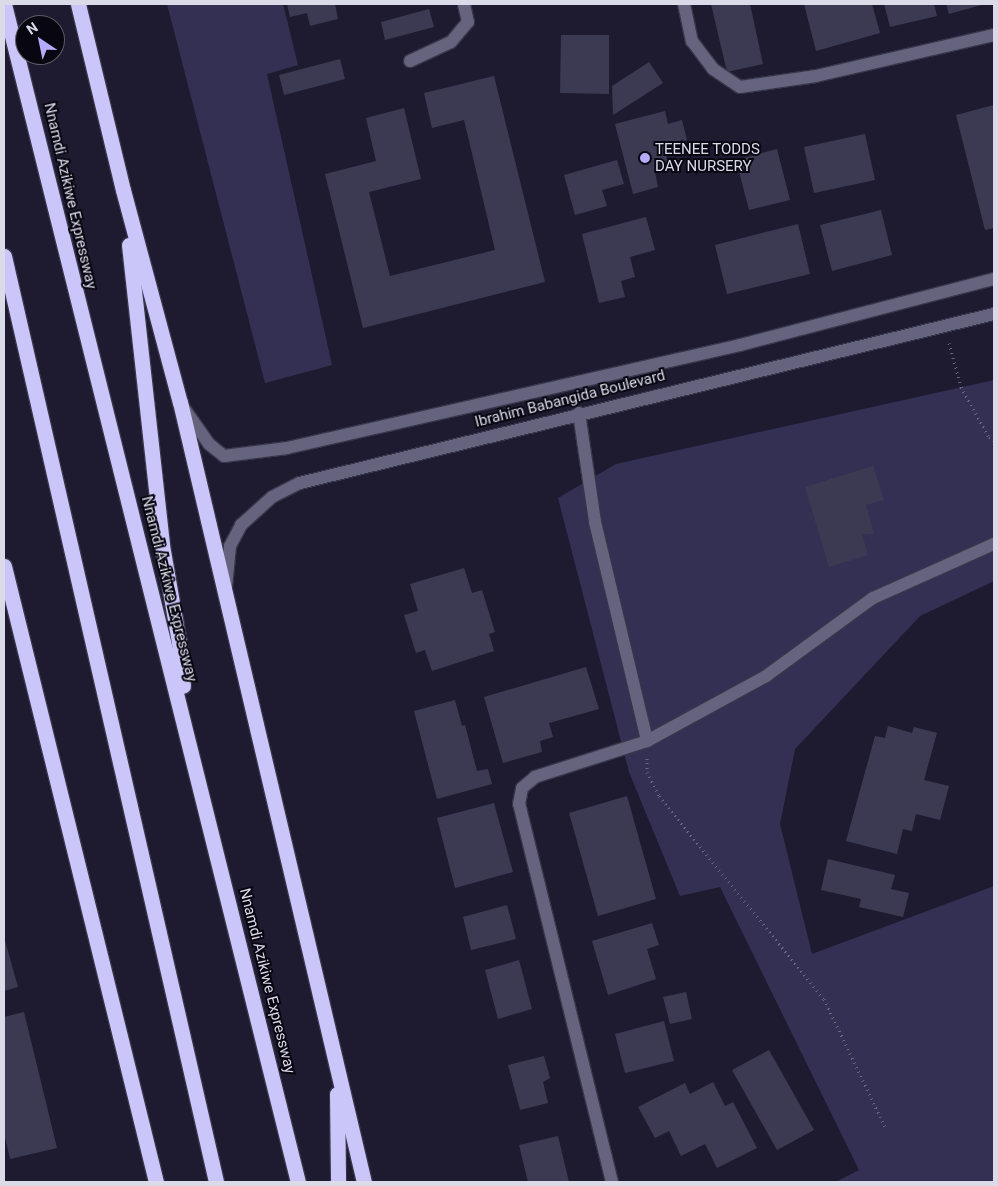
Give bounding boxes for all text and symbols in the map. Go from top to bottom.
north arrow [15,15,65,65]
text: N [24,19,41,38]
street label: Nnamdi Azikiwe Expressway [40,101,100,291]
place label: TEENEE TODDS DAY NURSERY [655,140,760,175]
marker: TEENEE TODDS DAY NURSERY [639,152,651,164]
street label: Ibrahim Babangida Boulevard [473,367,667,431]
street label: Nnamdi Azikiwe Expressway [137,494,201,684]
street label: Nnamdi Azikiwe Expressway [235,886,299,1076]

